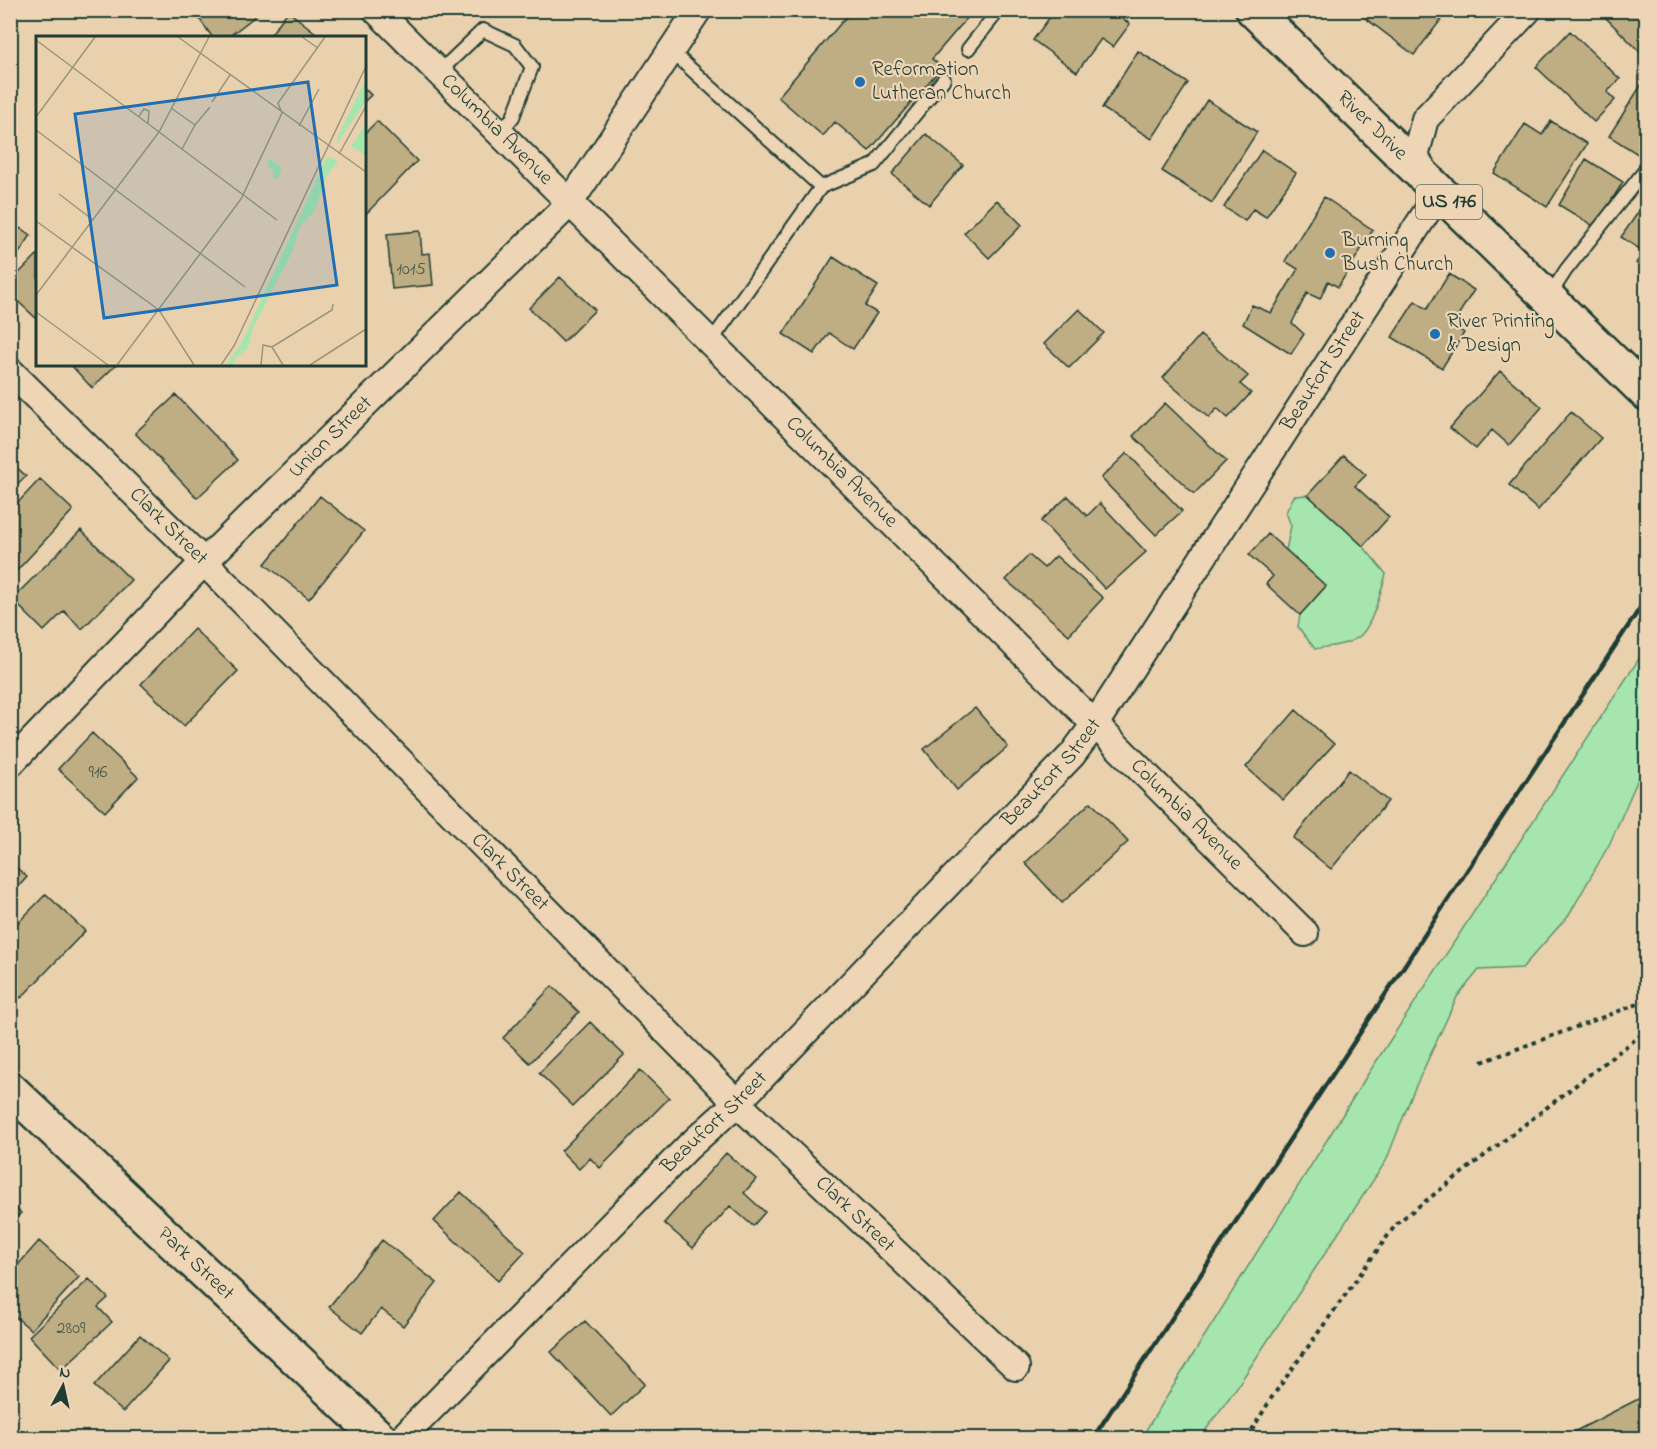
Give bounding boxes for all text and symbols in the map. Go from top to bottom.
inset map [36,36,366,366]
place label: Reformation Lutheran Church [872,55,1011,109]
street label: Columbia Avenue [434,67,560,193]
marker: Reformation Lutheran Church [853,75,867,89]
street label: River Drive [1329,84,1415,168]
road number: US 176 [1416,185,1482,219]
place label: Burning Bush Church [1341,226,1453,280]
marker: Burning Bush Church [1323,246,1337,260]
house number: 1015 [396,257,426,283]
street label: Beaufort Street [1273,305,1374,438]
place label: River Printing & Design [1447,307,1554,363]
marker: River Printing & Design [1428,327,1442,341]
street label: Union Street [282,389,380,486]
street label: Columbia Avenue [778,410,905,536]
street label: Clark Street [122,481,214,573]
street label: Beaufort Street [994,712,1109,835]
street label: Columbia Avenue [1123,752,1250,878]
house number: 916 [88,760,108,786]
street label: Clark Street [464,826,556,919]
street label: Beaufort Street [653,1064,775,1182]
street label: Clark Street [808,1169,902,1260]
street label: Park Street [150,1220,241,1308]
house number: 2809 [57,1316,86,1342]
north arrow [33,1356,93,1416]
text: N [58,1360,72,1386]

